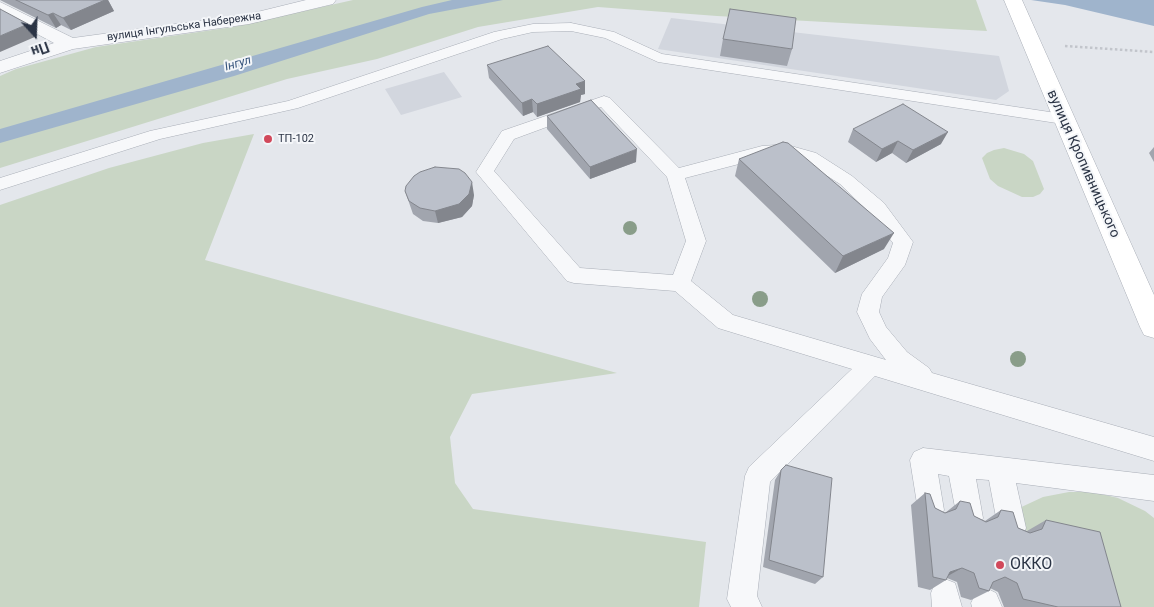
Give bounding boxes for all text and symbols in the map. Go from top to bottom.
north arrow [10,10,60,60]
street label: вулиця Інгульська Набережна [106,10,262,44]
text: Пн [29,39,51,60]
water label: Інгул [223,53,253,75]
street label: вулиця Кропивницького [1043,87,1123,241]
place label: ТП-102 [278,132,314,146]
marker: ТП-102 [262,133,274,145]
place label: ОККО [1010,555,1052,575]
marker: ОККО [994,559,1006,571]

